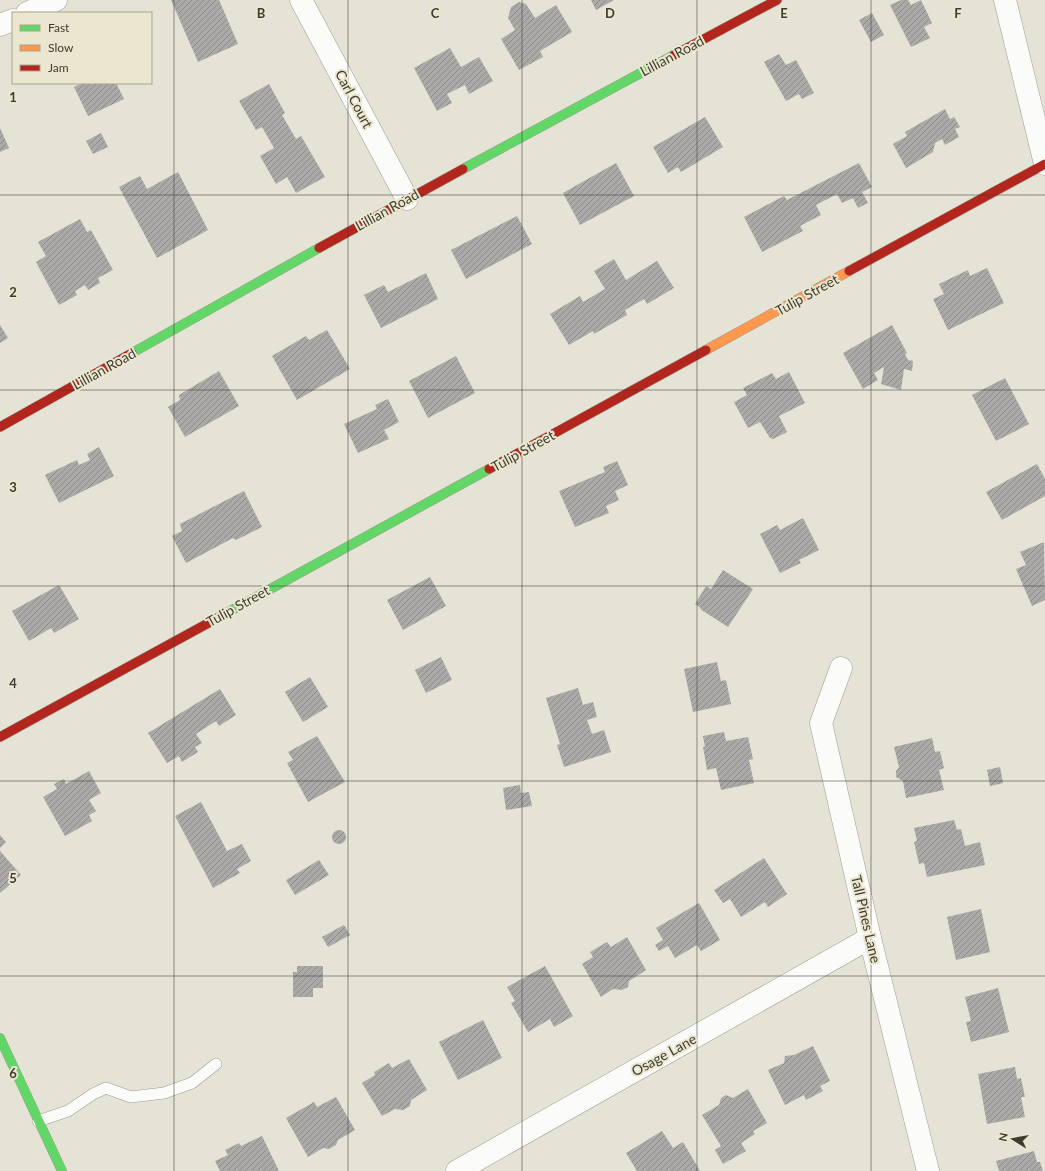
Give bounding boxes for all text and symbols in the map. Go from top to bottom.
text: B [257,5,266,21]
text: C [431,5,440,21]
text: D [605,5,615,21]
text: E [780,5,788,21]
text: F [954,5,962,21]
legend [12,12,152,84]
text: Fast [48,20,70,35]
street label: Lillian Road [637,32,707,79]
text: Slow [48,40,74,55]
text: Jam [48,60,69,75]
street label: Carl Court [332,67,377,131]
text: 1 [9,89,17,105]
street label: Lillian Road [352,185,421,234]
street label: Tulip Street [772,270,841,319]
text: 2 [9,284,17,300]
street label: Lillian Road [69,344,138,393]
street label: Tulip Street [488,426,557,475]
text: 3 [9,479,17,495]
street label: Tulip Street [203,581,272,630]
text: 4 [9,675,17,691]
text: 5 [9,870,17,886]
street label: Tall Pines Lane [848,873,885,965]
street label: Osage Lane [628,1030,699,1079]
text: 6 [9,1065,17,1081]
north arrow [993,1119,1033,1159]
text: N [996,1132,1010,1142]

